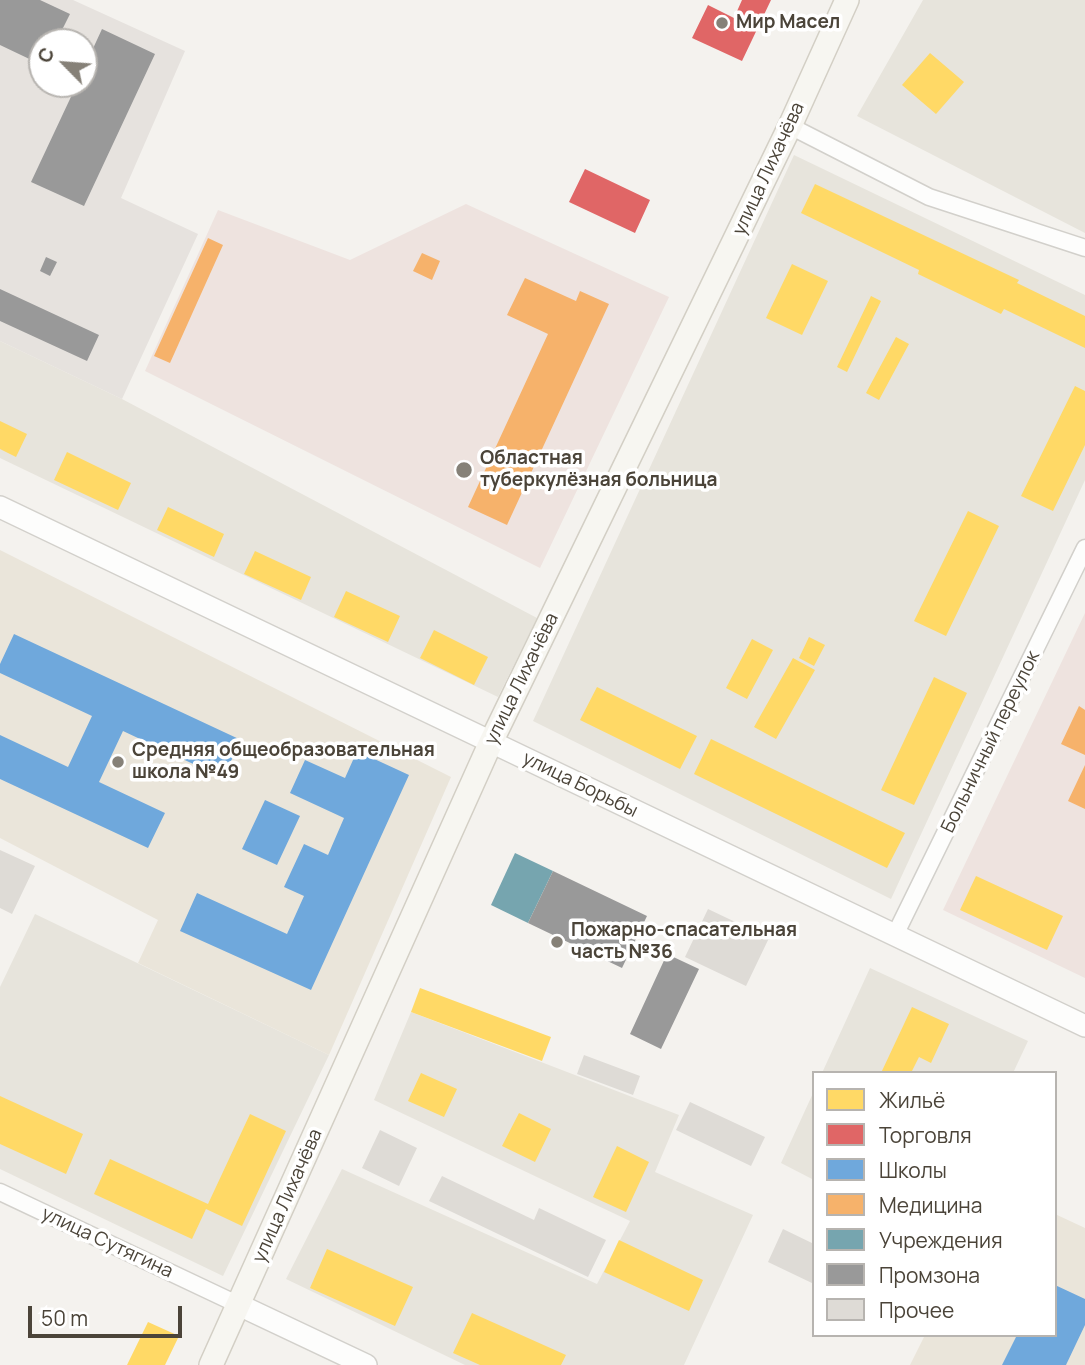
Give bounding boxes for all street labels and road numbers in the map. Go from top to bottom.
street label: улица Лихачёва [728,99,810,239]
street label: улица Лихачёва [480,609,564,749]
street label: Больничный переулок [937,647,1045,837]
street label: улица Борьбы [519,747,641,823]
street label: улица Лихачёва [248,1126,328,1266]
street label: улица Сутягина [38,1203,176,1283]

